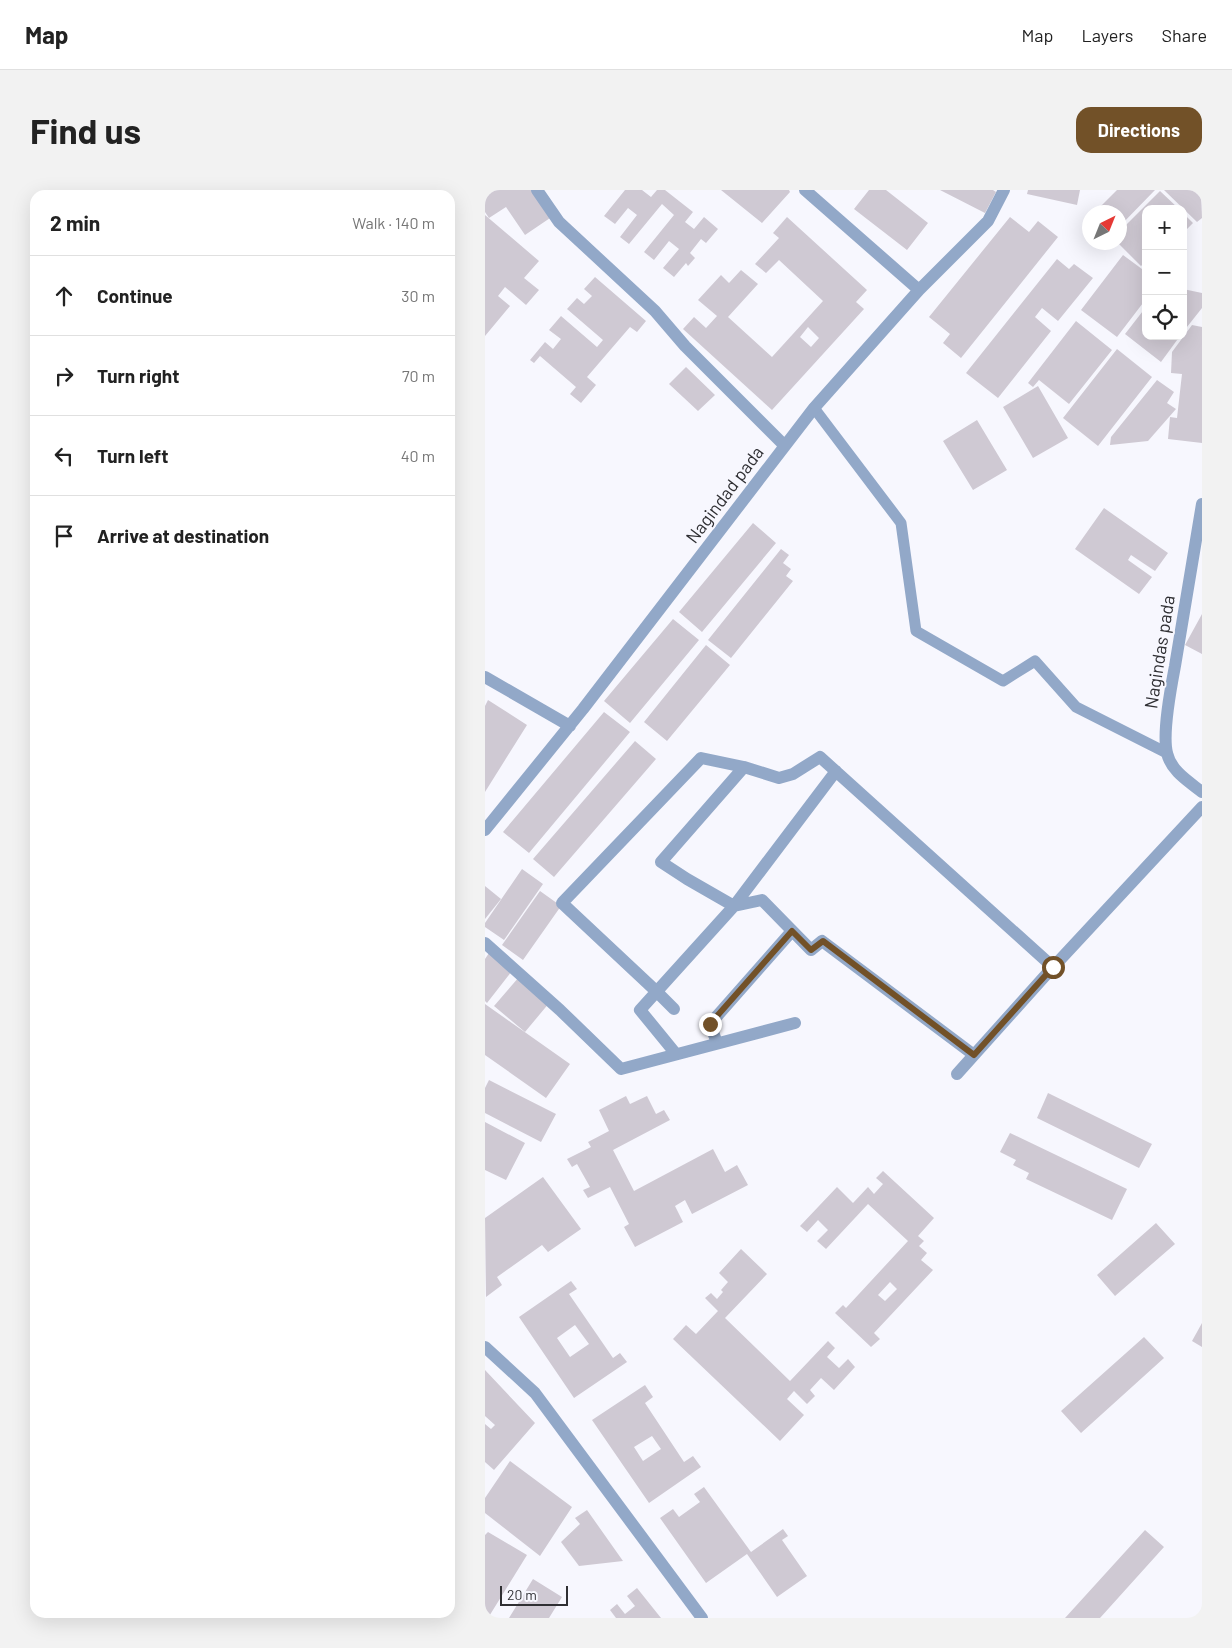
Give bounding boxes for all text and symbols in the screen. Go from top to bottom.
text: Map [25,20,68,49]
text: Map [1021,24,1053,46]
text: Layers [1081,24,1134,46]
text: Share [1162,24,1207,46]
button: Directions [1076,107,1202,153]
text: Find us [30,109,141,151]
north arrow [1082,205,1127,250]
map controls [1142,205,1187,340]
button: + [1142,205,1187,250]
text: 2 min [50,210,100,235]
text: Walk · 140 m [352,213,435,232]
button: − [1142,250,1187,295]
icon: ahead [50,282,78,310]
text: Continue [97,284,173,307]
text: 30 m [401,286,435,305]
button: locate [1142,295,1187,340]
icon: right [50,362,78,390]
text: Turn right [97,364,179,387]
text: 70 m [402,366,435,385]
icon: left [50,442,78,470]
street label: Nagindad pada [681,442,768,547]
text: Turn left [97,444,168,467]
text: 40 m [401,446,435,465]
icon: arrive [50,522,78,550]
text: Arrive at destination [97,524,269,547]
street label: Nagindas pada [1139,594,1179,710]
route start [1042,956,1065,979]
route end [699,1013,722,1036]
scale bar [500,1583,567,1606]
text: 20 m [507,1586,537,1603]

